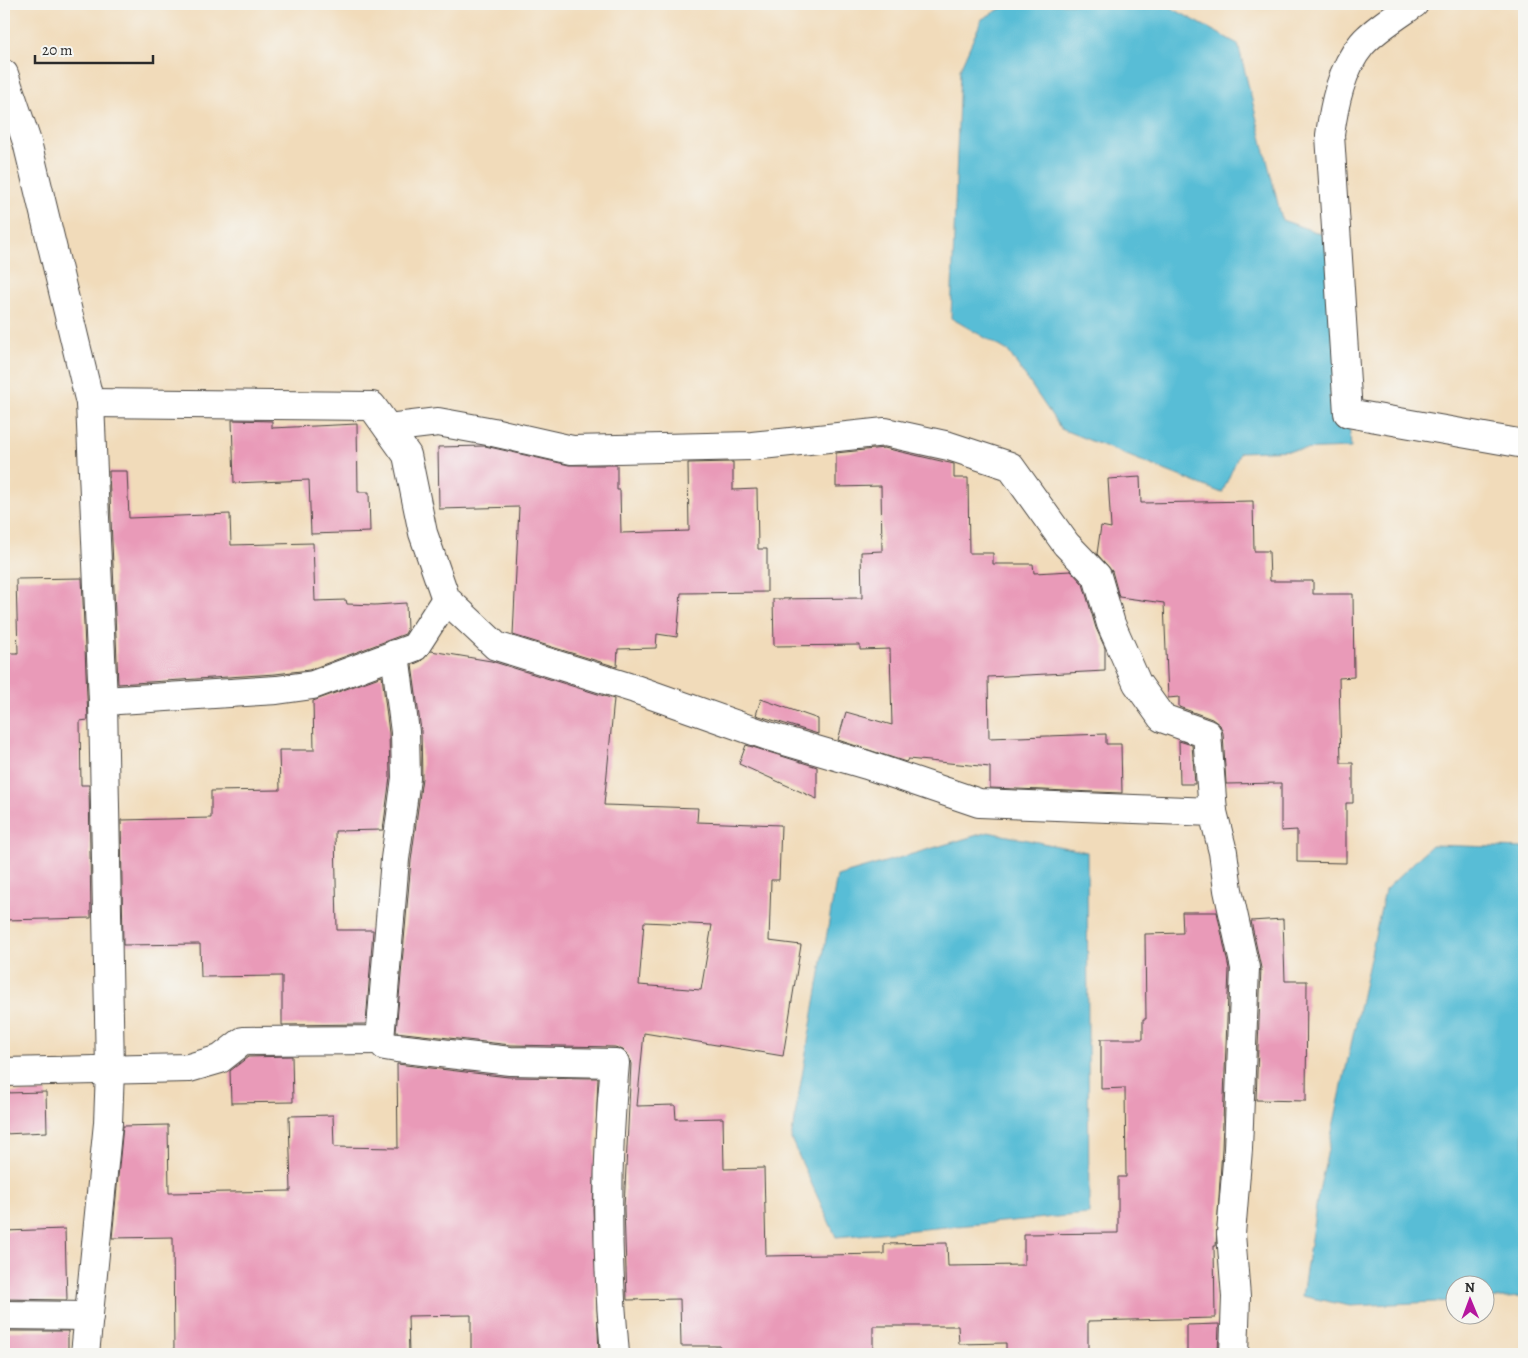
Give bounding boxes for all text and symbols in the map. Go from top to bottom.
scale bar [35,32,152,64]
text: 20 m [42,40,73,60]
north arrow [1446,1276,1496,1326]
text: N [1465,1278,1475,1297]

